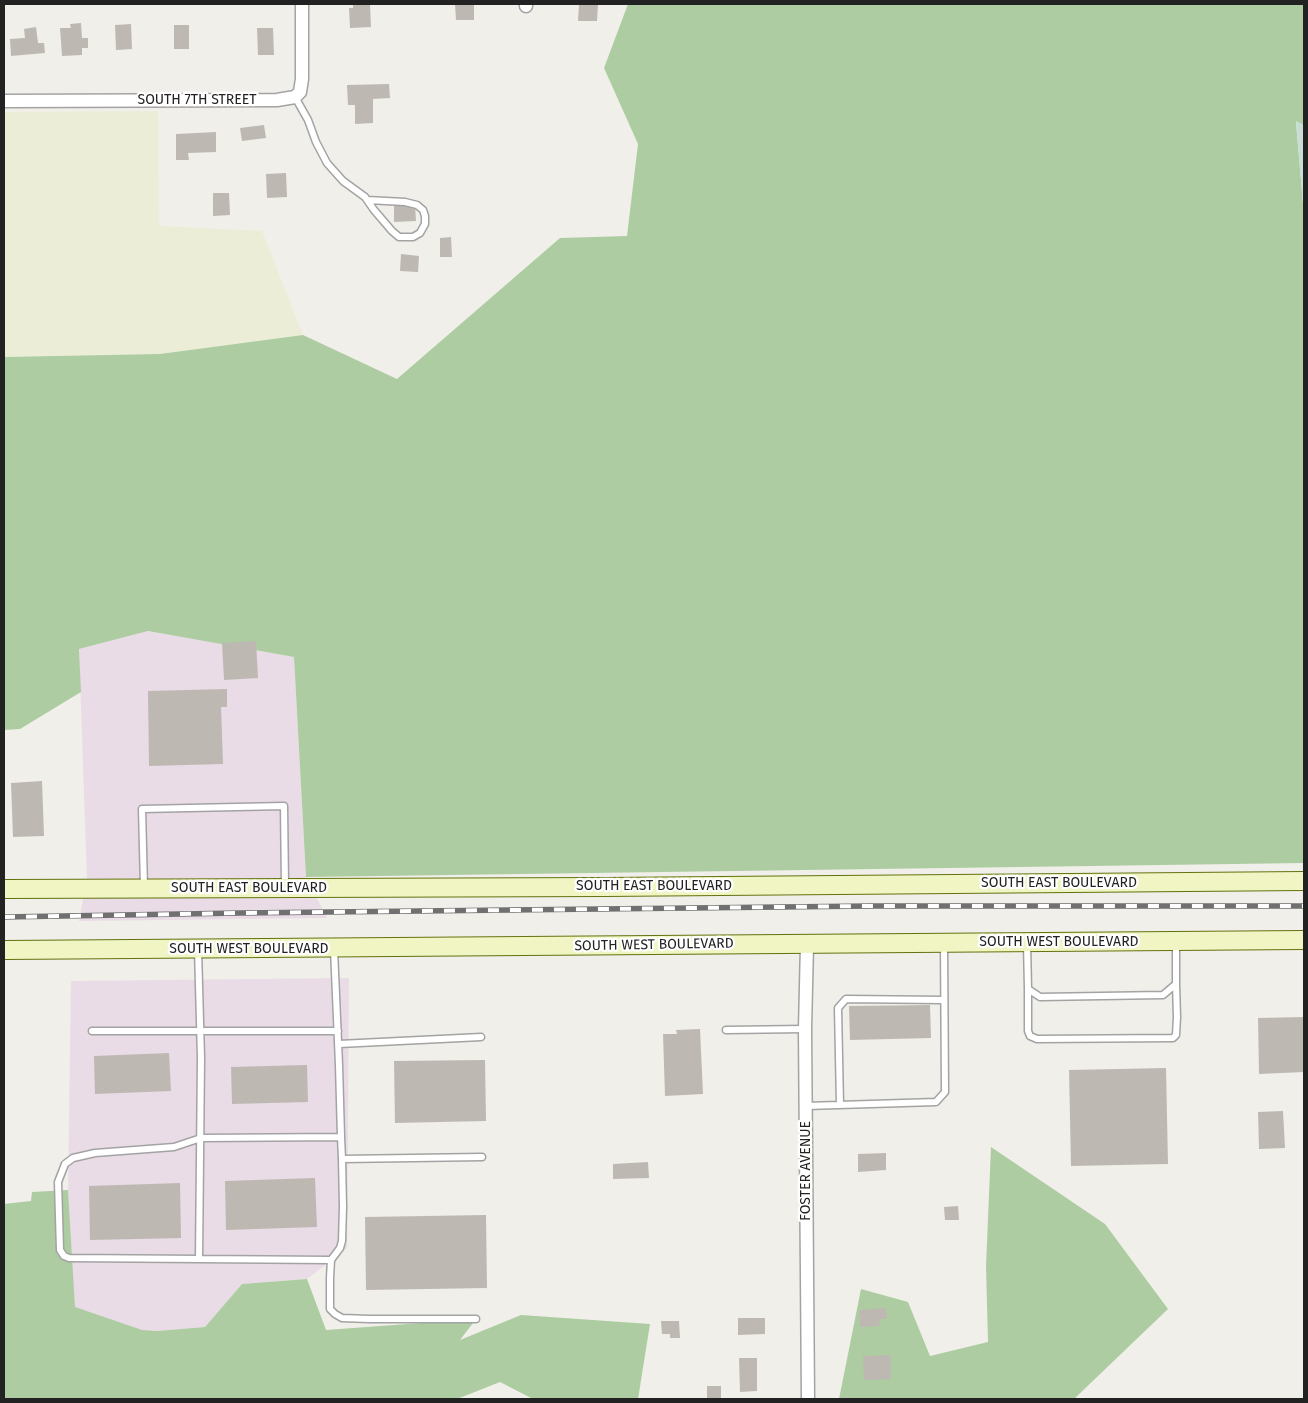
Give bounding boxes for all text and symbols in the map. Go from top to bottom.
street label: SOUTH 7TH STREET [138,92,256,108]
street label: SOUTH EAST BOULEVARD [981,875,1137,891]
street label: SOUTH EAST BOULEVARD [576,878,732,894]
street label: SOUTH EAST BOULEVARD [171,880,327,896]
street label: SOUTH WEST BOULEVARD [979,934,1139,950]
street label: SOUTH WEST BOULEVARD [574,935,734,955]
street label: SOUTH WEST BOULEVARD [169,941,329,957]
street label: FOSTER AVENUE [798,1121,814,1221]

